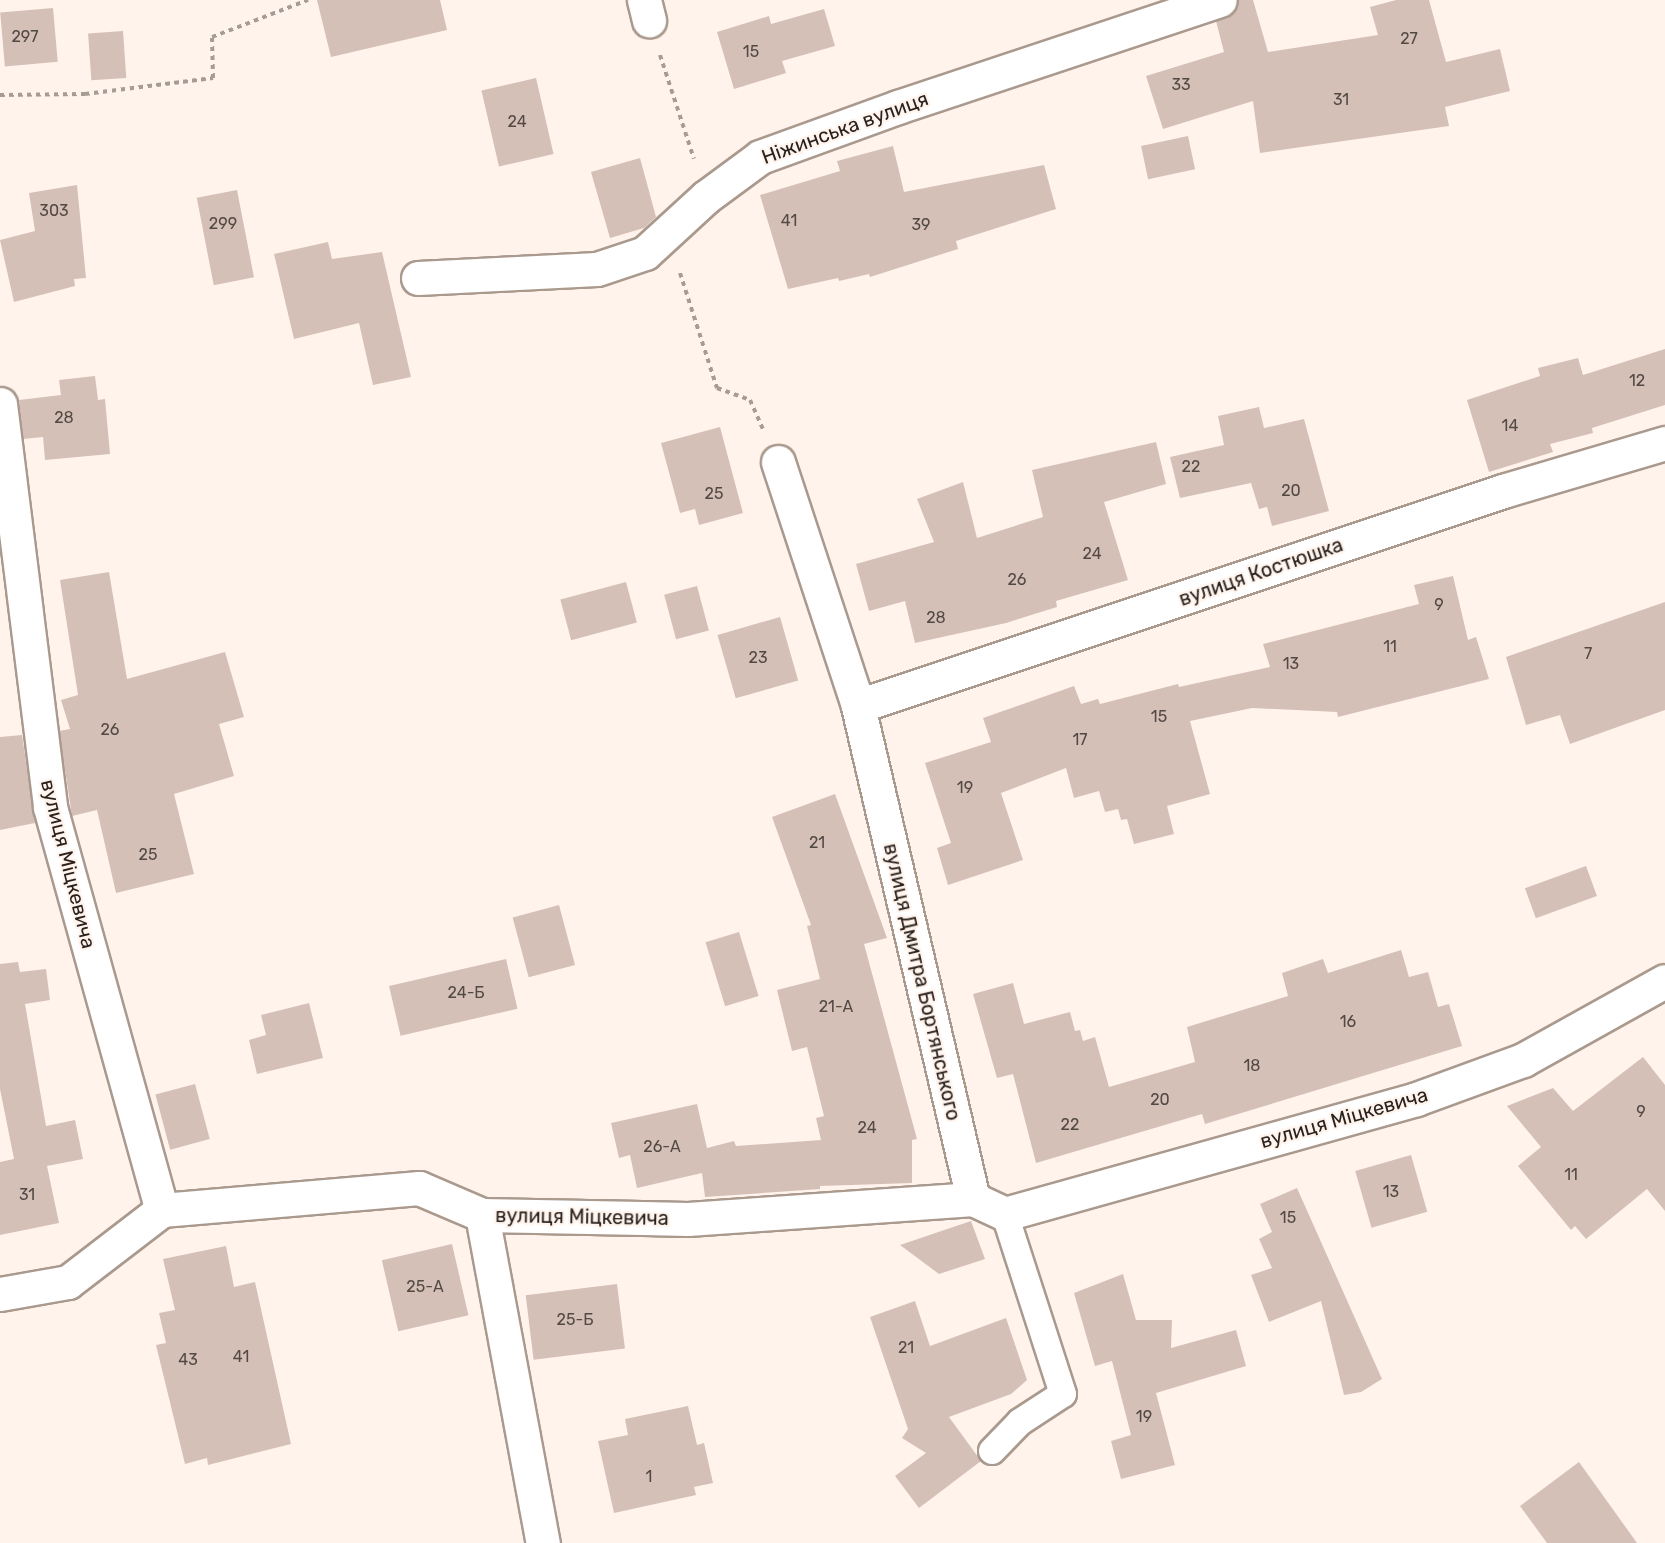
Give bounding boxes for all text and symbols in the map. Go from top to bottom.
house number: 297 [11,27,39,47]
house number: 27 [1400,29,1418,49]
house number: 15 [743,42,759,62]
house number: 33 [1171,75,1191,95]
street label: Ніжинська вулиця [758,87,932,169]
house number: 31 [1333,90,1349,110]
house number: 24 [507,112,527,132]
house number: 303 [39,201,69,221]
house number: 41 [781,211,797,231]
house number: 299 [209,214,237,234]
house number: 39 [911,215,931,235]
house number: 12 [1629,371,1645,391]
house number: 28 [54,408,74,428]
house number: 14 [1502,416,1518,436]
house number: 22 [1182,457,1200,477]
house number: 20 [1281,481,1301,501]
house number: 25 [705,484,723,504]
street label: вулиця Костюшка [1176,533,1346,611]
house number: 24 [1082,544,1102,564]
house number: 26 [1007,570,1027,590]
house number: 9 [1434,595,1444,615]
house number: 28 [926,608,946,628]
house number: 11 [1383,637,1397,657]
house number: 7 [1584,644,1592,664]
house number: 23 [748,648,768,668]
house number: 13 [1283,654,1299,674]
house number: 15 [1151,707,1167,727]
house number: 26 [100,720,120,740]
house number: 17 [1072,730,1088,750]
street label: вулиця Міцкевича [35,777,101,951]
house number: 19 [957,778,973,798]
house number: 21 [809,833,825,853]
street label: вулиця Дмитра Бортянського [878,841,966,1123]
house number: 25 [139,845,157,865]
house number: 24-Б [447,983,485,1003]
house number: 21-А [819,997,853,1017]
house number: 16 [1340,1012,1356,1032]
house number: 18 [1243,1056,1261,1076]
street label: вулиця Міцкевича [1257,1083,1431,1153]
house number: 20 [1150,1090,1170,1110]
house number: 9 [1636,1102,1646,1122]
house number: 22 [1061,1115,1079,1135]
house number: 24 [857,1118,877,1138]
house number: 26-А [643,1137,681,1157]
house number: 11 [1564,1165,1578,1185]
house number: 13 [1383,1182,1399,1202]
house number: 31 [19,1185,35,1205]
street label: вулиця Міцкевича [495,1203,669,1231]
house number: 15 [1280,1208,1296,1228]
house number: 25-А [406,1277,444,1297]
house number: 25-Б [557,1310,593,1330]
house number: 21 [898,1338,914,1358]
house number: 41 [233,1347,249,1367]
house number: 43 [178,1350,198,1370]
house number: 19 [1136,1407,1152,1427]
house number: 1 [646,1467,652,1487]

